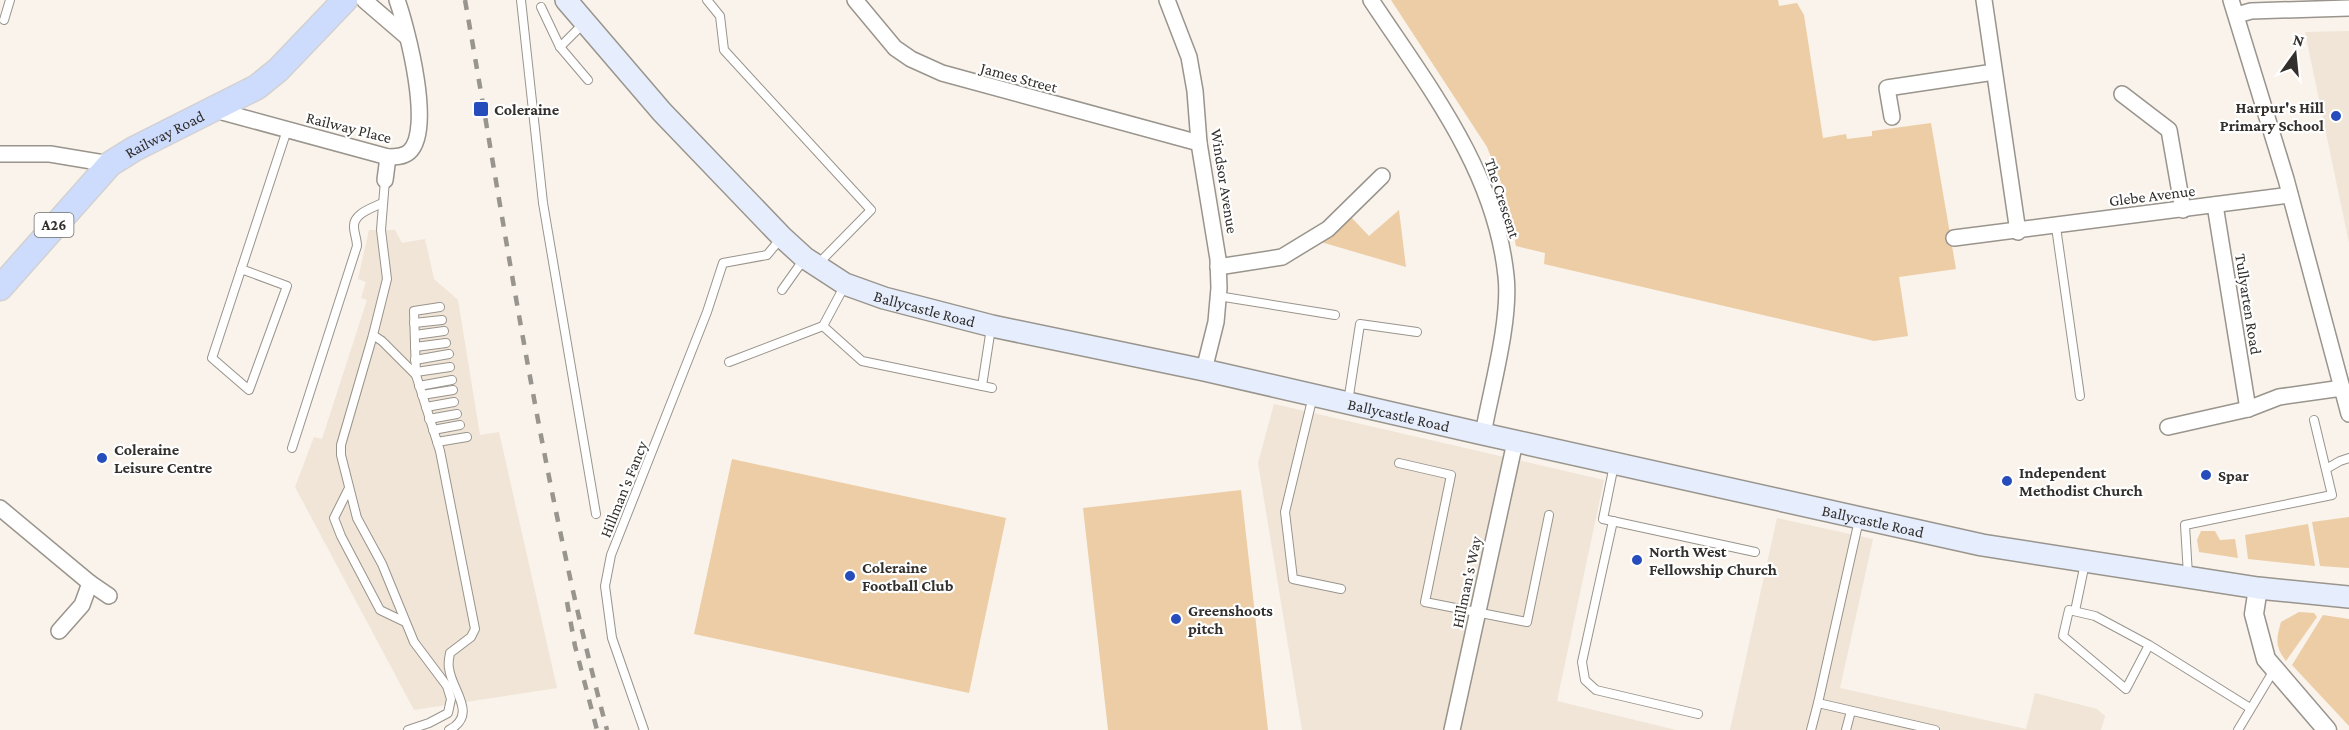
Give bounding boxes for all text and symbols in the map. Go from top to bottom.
north arrow [2265,24,2325,84]
text: N [2291,30,2306,50]
street label: James Street [976,59,1060,97]
place label: Harpur's Hill Primary School [2220,99,2324,134]
marker: Coleraine [472,100,490,118]
place label: Coleraine [494,101,560,118]
street label: Railway Road [122,107,207,162]
street label: Railway Place [304,109,393,147]
marker: Harpur's Hill Primary School [2329,109,2343,123]
street label: Windsor Avenue [1208,128,1241,235]
street label: The Crescent [1482,156,1524,241]
street label: Glebe Avenue [2108,182,2196,209]
road number: A26 [34,213,74,237]
street label: Tullyarten Road [2231,252,2265,357]
street label: Ballycastle Road [871,287,978,330]
street label: Ballycastle Road [1346,395,1452,435]
street label: Hillman's Fancy [596,438,652,540]
place label: Coleraine Leisure Centre [114,441,213,476]
marker: Coleraine Leisure Centre [95,451,109,465]
place label: Independent Methodist Church [2019,464,2143,499]
place label: Spar [2218,467,2250,484]
marker: Spar [2199,468,2213,482]
marker: Independent Methodist Church [2000,474,2014,488]
street label: Ballycastle Road [1820,502,1926,541]
street label: Hillman's Way [1448,534,1486,630]
place label: North West Fellowship Church [1649,543,1777,578]
marker: North West Fellowship Church [1630,553,1644,567]
place label: Coleraine Football Club [862,559,954,594]
marker: Coleraine Football Club [843,569,857,583]
place label: Greenshoots pitch [1188,602,1273,637]
marker: Greenshoots pitch [1169,612,1183,626]

